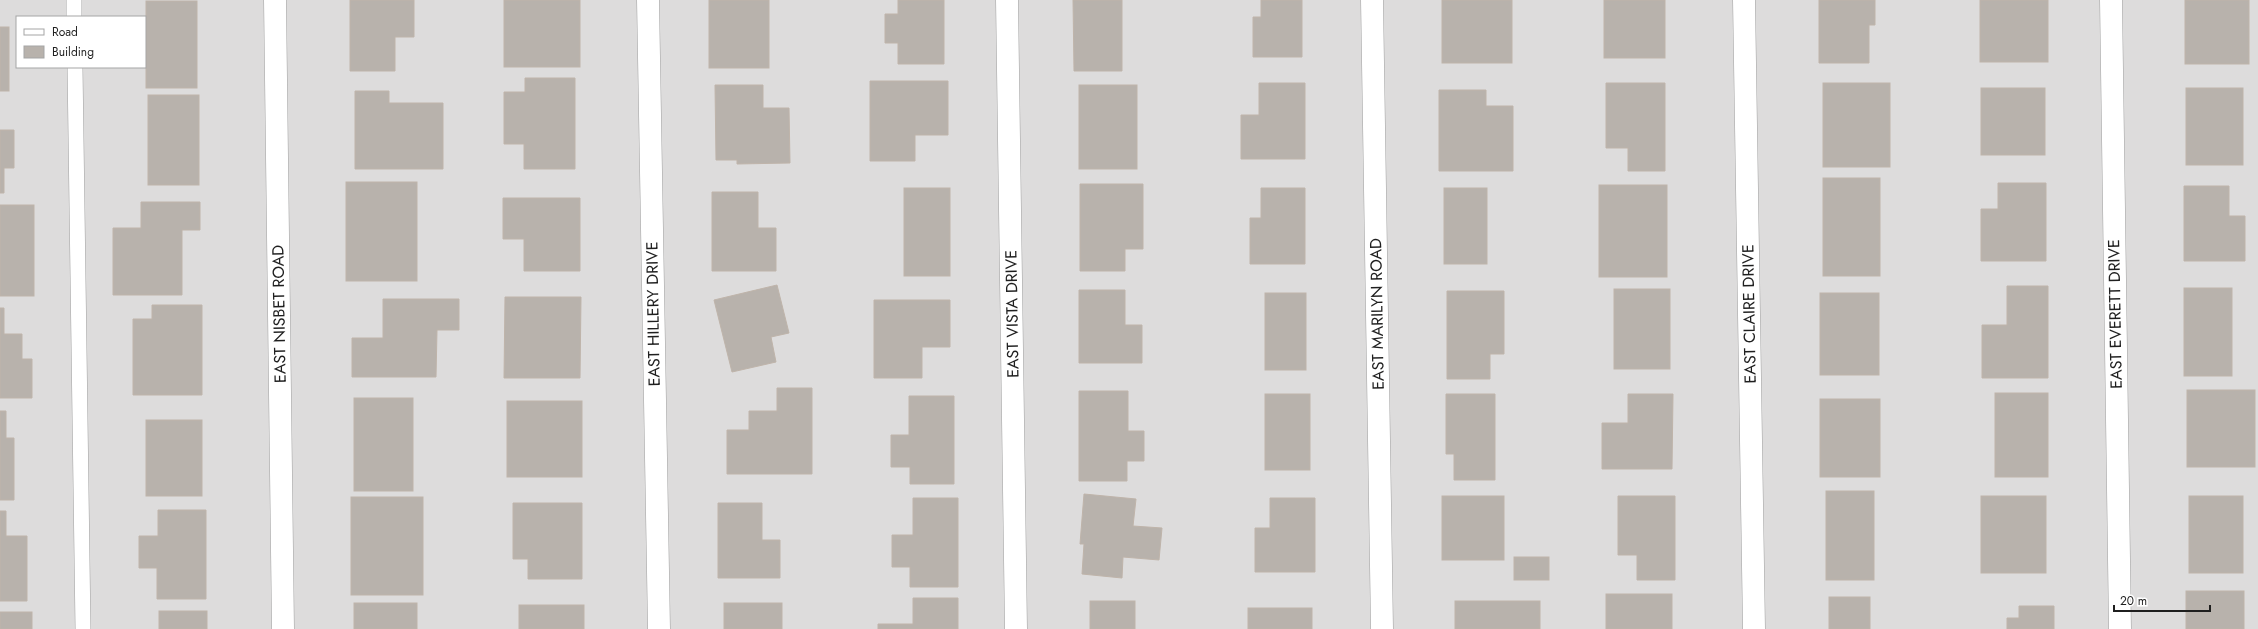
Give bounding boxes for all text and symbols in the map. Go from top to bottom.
legend [16,16,146,68]
text: Road [52,23,78,41]
text: Building [52,43,94,61]
street label: EAST MARILYN ROAD [1364,238,1390,390]
street label: EAST EVERETT DRIVE [2102,239,2128,389]
street label: EAST HILLERY DRIVE [640,241,666,387]
street label: EAST CLAIRE DRIVE [1736,244,1762,384]
street label: EAST NISBET ROAD [266,245,292,383]
street label: EAST VISTA DRIVE [999,250,1025,378]
scale bar [2114,587,2210,613]
text: 20 m [2120,592,2147,610]

